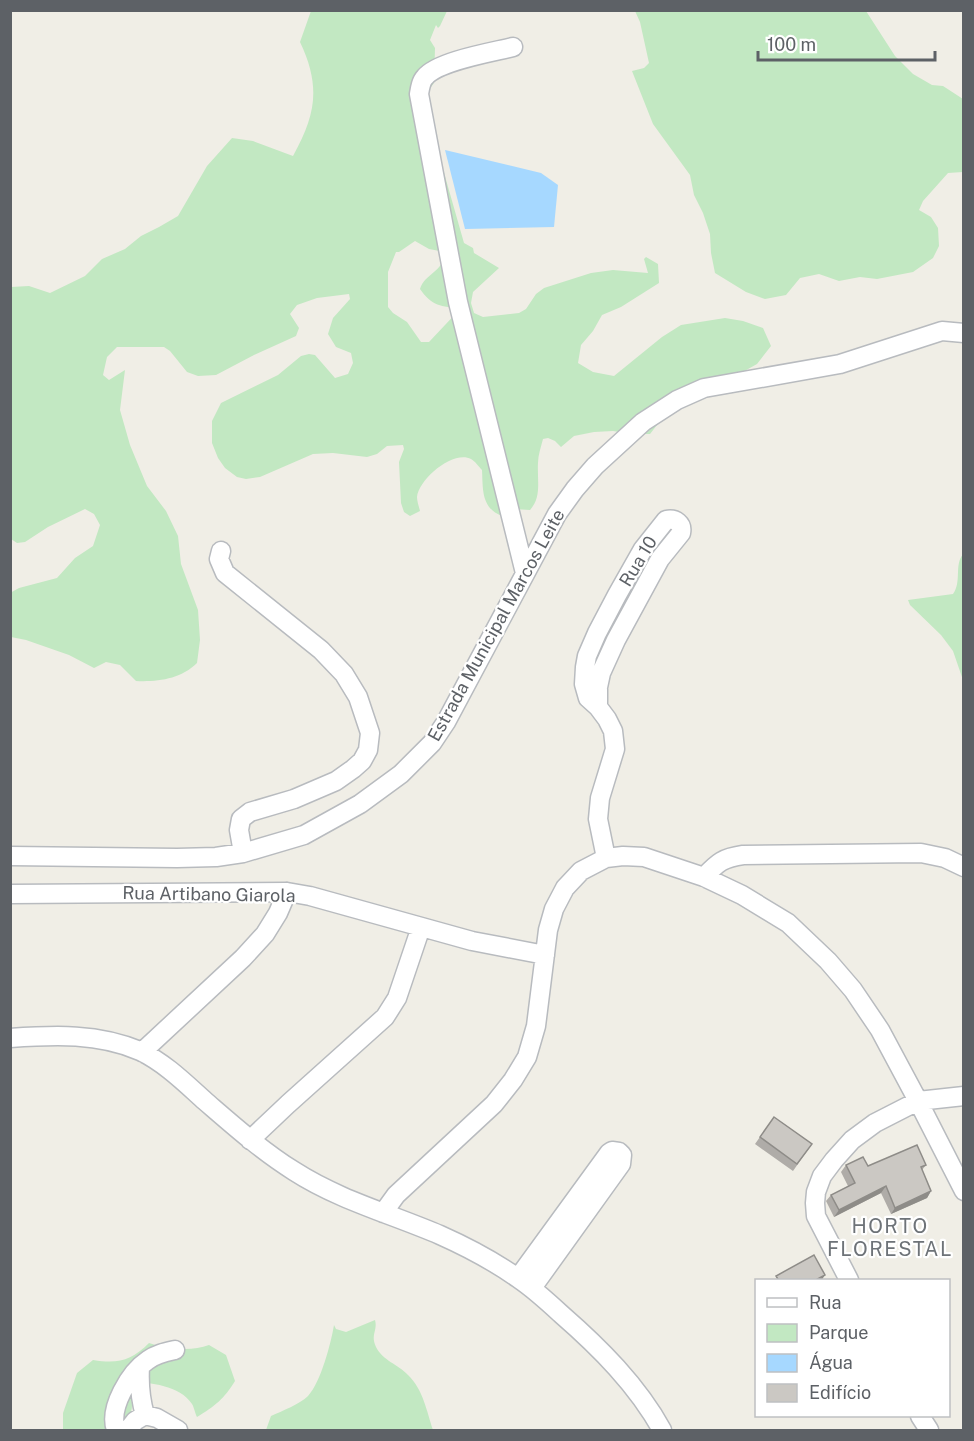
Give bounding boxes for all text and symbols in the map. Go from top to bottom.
scale bar [758,24,935,62]
text: 100 m [767,34,816,55]
street label: Estrada Municipal Marcos Leite [423,505,569,745]
street label: Rua 10 [615,532,661,590]
street label: Rua Artibano Giarola [122,882,296,906]
district label: HORTO FLORESTAL [827,1214,953,1261]
legend [755,1279,950,1417]
text: Rua [809,1292,841,1313]
text: Parque [809,1322,869,1343]
text: Água [809,1351,853,1373]
text: Edifício [809,1382,871,1403]

